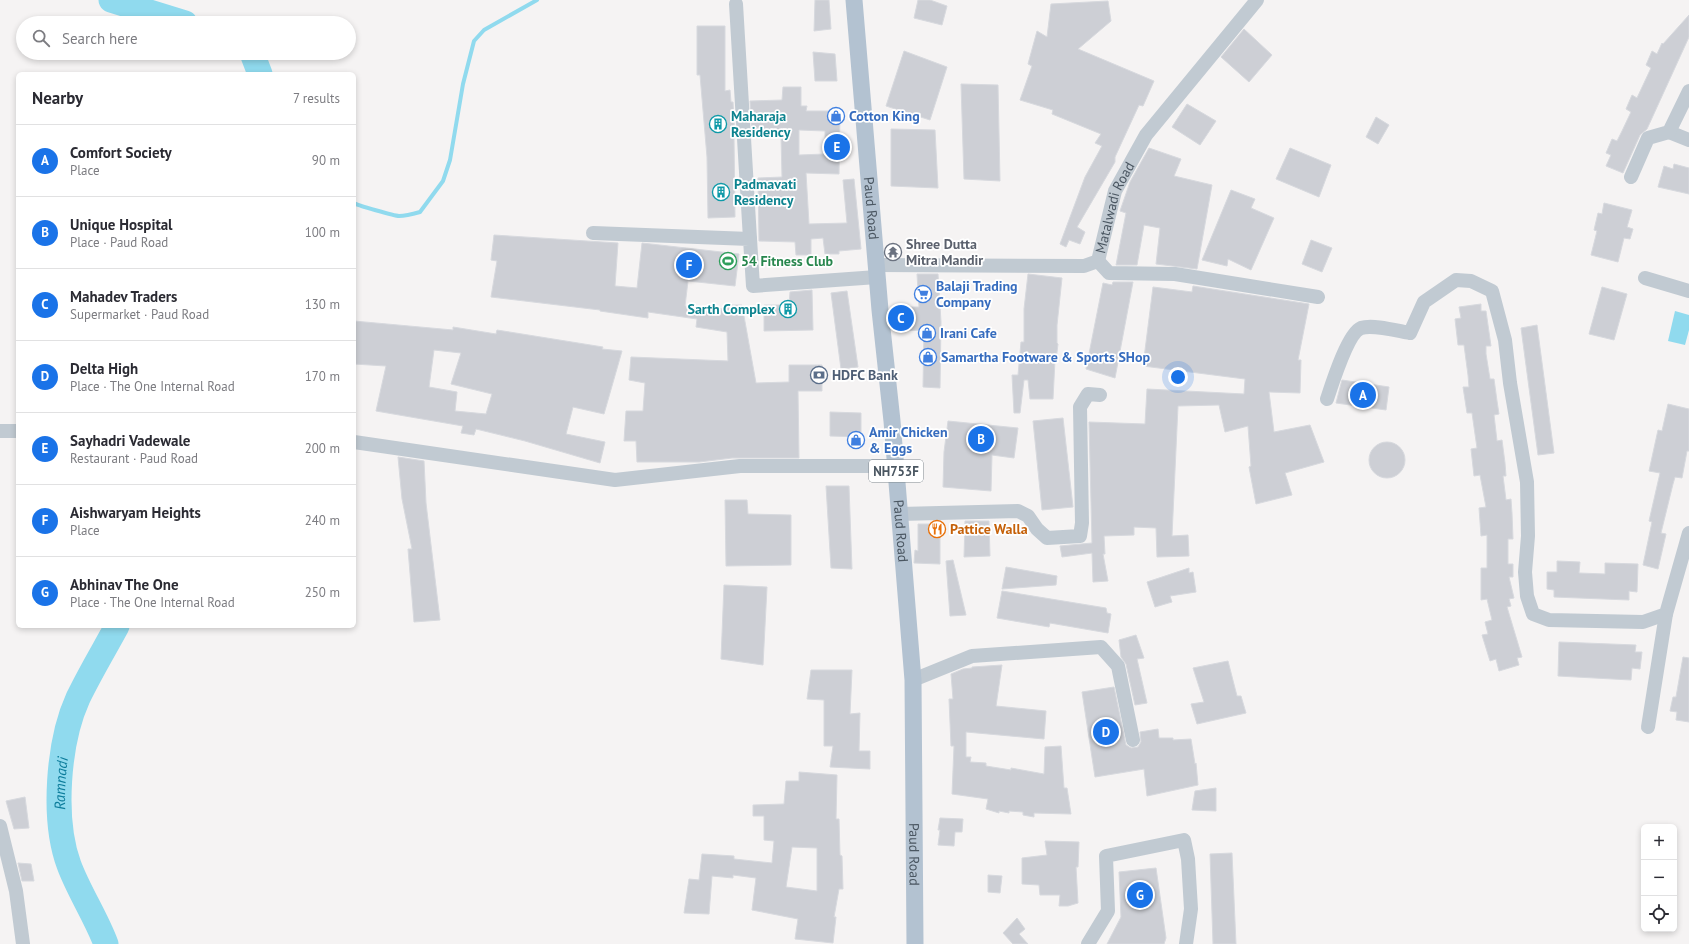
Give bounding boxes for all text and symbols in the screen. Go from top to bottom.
search box [16,16,356,60]
icon: search [30,27,52,49]
text: Search here [62,29,138,48]
text: Nearby [32,87,83,109]
text: 7 results [293,90,340,107]
shop icon: Cotton King [826,106,846,126]
place label: Maharaja Residency [731,107,791,141]
place label: Cotton King [849,107,920,125]
building icon: Maharaja Residency [708,114,728,134]
pin: E [824,132,850,162]
text: Comfort Society [70,143,172,162]
text: A [41,152,49,169]
text: 90 m [312,152,340,169]
street label: Matalwadi Road [1091,159,1138,255]
text: Place [70,162,100,179]
place label: Padmavati Residency [734,175,797,209]
street label: Paud Road [860,176,883,240]
building icon: Padmavati Residency [711,182,731,202]
text: Unique Hospital [70,215,173,234]
text: B [41,224,49,241]
text: 100 m [305,224,340,241]
text: Place · Paud Road [70,234,168,251]
place label: Shree Dutta Mitra Mandir [906,235,983,269]
temple icon: Shree Dutta Mitra Mandir [883,242,903,262]
pin: F [676,250,702,280]
sports icon: 54 Fitness Club [718,251,738,271]
place label: 54 Fitness Club [741,252,834,270]
place label: Balaji Trading Company [936,277,1018,311]
supermarket icon: Balaji Trading Company [913,284,933,304]
text: Mahadev Traders [70,287,177,306]
text: C [41,296,49,313]
text: 130 m [305,296,340,313]
building icon: Sarth Complex [778,299,798,319]
place label: Sarth Complex [687,300,776,318]
pin: C [888,303,914,333]
text: Supermarket · Paud Road [70,306,209,323]
shop icon: Irani Cafe [917,323,937,343]
place label: Irani Cafe [940,324,997,342]
shop icon: Samartha Footware & Sports SHop [918,347,938,367]
place label: Samartha Footware & Sports SHop [941,348,1150,366]
text: Delta High [70,359,138,378]
bank icon: HDFC Bank [809,365,829,385]
place label: HDFC Bank [832,366,898,384]
your location [1168,367,1188,387]
text: D [41,368,49,385]
text: 170 m [305,368,340,385]
text: Place · The One Internal Road [70,378,235,395]
pin: A [1350,380,1376,410]
place label: Amir Chicken & Eggs [869,423,948,457]
pin: B [968,424,994,454]
shop icon: Amir Chicken & Eggs [846,430,866,450]
text: Sayhadri Vadewale [70,431,190,450]
text: E [42,440,48,457]
text: 200 m [305,440,340,457]
text: Restaurant · Paud Road [70,450,198,467]
road number: NH753F [869,460,923,482]
street label: Paud Road [889,499,912,563]
text: Aishwaryam Heights [70,503,201,522]
text: F [42,512,48,529]
text: 240 m [305,512,340,529]
restaurant icon: Pattice Walla [927,519,947,539]
place label: Pattice Walla [950,520,1028,538]
text: Place [70,522,100,539]
text: Abhinav The One [70,575,179,594]
text: G [41,584,49,601]
text: 250 m [305,584,340,601]
text: Place · The One Internal Road [70,594,235,611]
pin: D [1093,717,1119,747]
water label: Ramnadi [50,754,72,810]
street label: Paud Road [905,823,924,886]
map controls [1641,824,1677,932]
button: + [1641,824,1677,860]
button: − [1641,860,1677,896]
pin: G [1127,880,1153,910]
button: locate [1641,896,1677,932]

